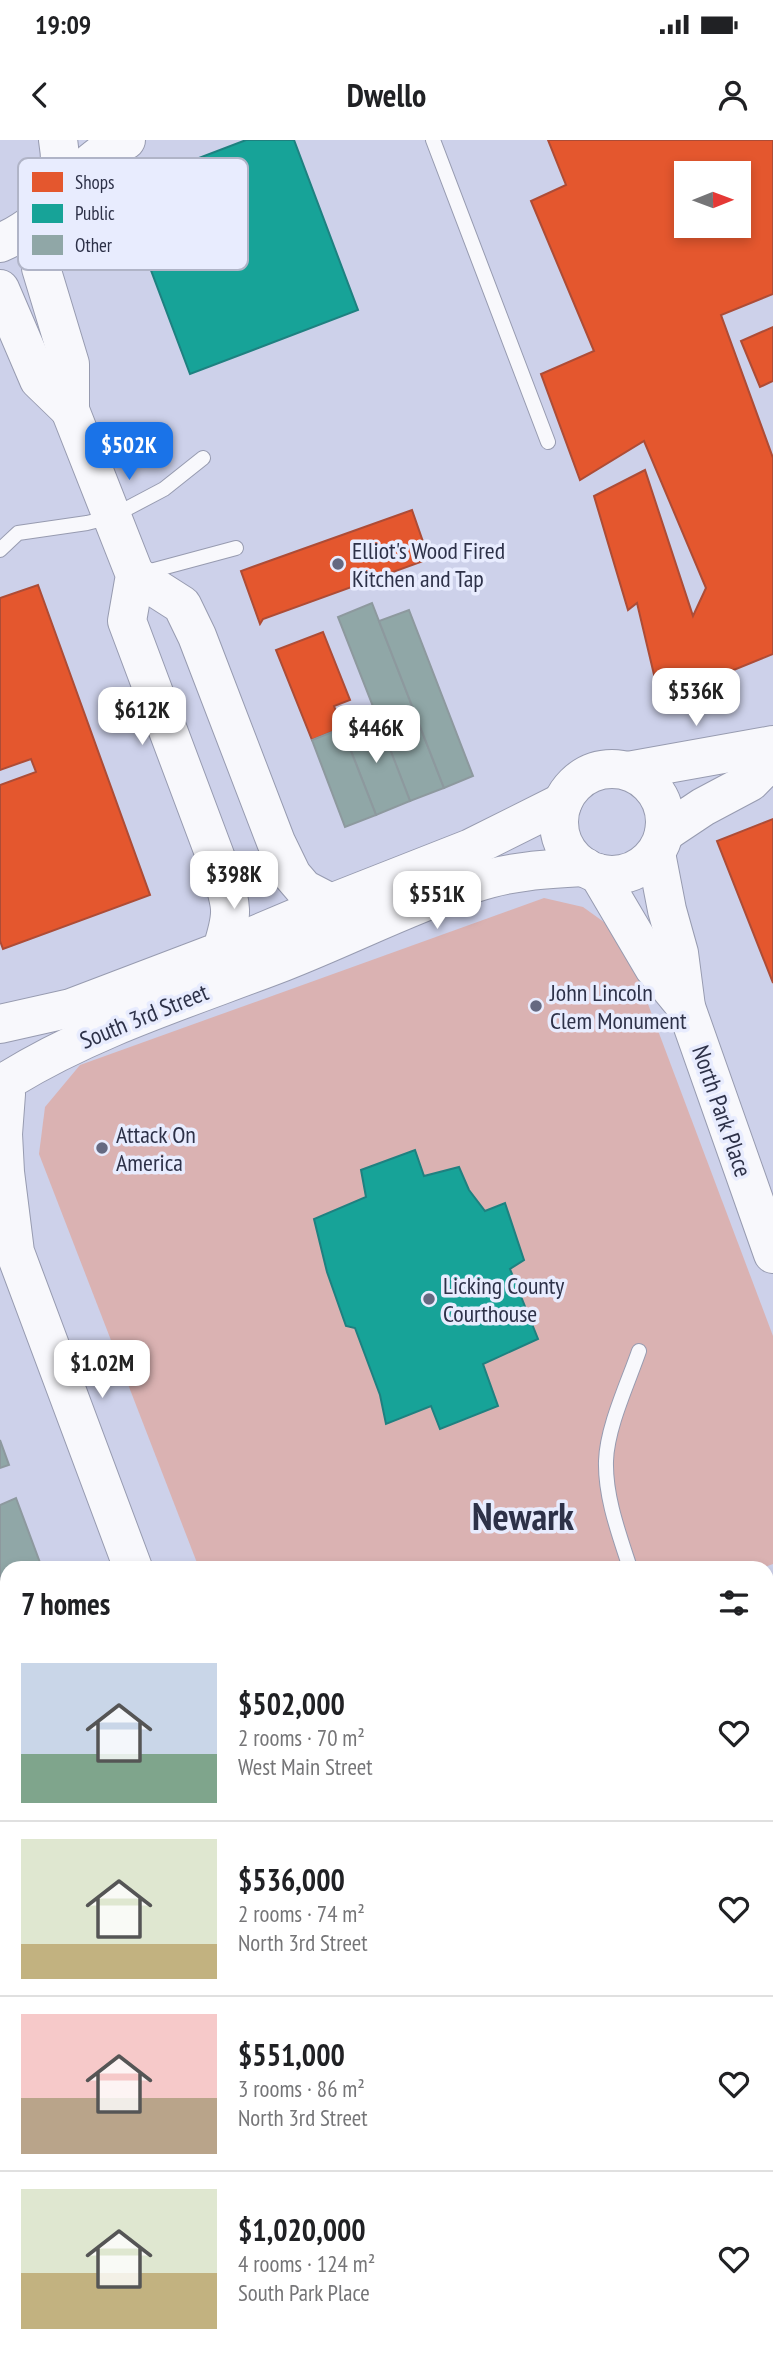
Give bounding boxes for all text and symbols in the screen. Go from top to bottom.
text: 19:09 [35,8,91,41]
text: Dwello [347,74,426,116]
icon: back [21,76,59,114]
icon: person [714,76,752,114]
legend [18,158,248,270]
north arrow [674,161,751,238]
map controls [674,161,751,238]
text: Shops [75,170,114,194]
text: Public [75,201,115,225]
text: Other [75,233,113,257]
pin: $502K [80,422,178,482]
text: $502K [101,430,157,459]
place label: Elliot's Wood Fired Kitchen and Tap [352,535,505,594]
marker: Elliot's Wood Fired Kitchen and Tap [330,556,346,572]
pin: $536K [647,668,745,728]
text: $536K [668,676,724,705]
pin: $612K [93,688,191,747]
text: $612K [114,695,170,724]
pin: $446K [327,706,425,765]
text: $446K [348,713,404,742]
pin: $398K [185,852,283,911]
text: $398K [206,859,262,888]
pin: $551K [388,872,486,931]
text: $551K [409,879,465,908]
street label: South 3rd Street [75,976,213,1056]
place label: John Lincoln Clem Monument [549,977,687,1036]
marker: John Lincoln Clem Monument [528,998,544,1014]
street label: North Park Place [685,1041,759,1181]
place label: Attack On America [116,1119,196,1178]
marker: Attack On America [94,1140,110,1156]
place label: Licking County Courthouse [443,1270,564,1329]
marker: Licking County Courthouse [421,1291,437,1307]
pin: $1.02M [45,1340,159,1400]
text: $1.02M [70,1348,134,1377]
district label: Newark [472,1491,574,1540]
text: 7 homes [21,1584,110,1623]
icon: filters [715,1584,753,1622]
text: $502,000 [238,1684,345,1723]
icon: home [77,1691,161,1775]
icon: heart [715,1714,753,1752]
text: 2 rooms · 70 m² [238,1723,365,1752]
text: West Main Street [238,1752,373,1781]
text: $536,000 [238,1860,345,1899]
icon: home [77,1867,161,1951]
icon: heart [715,1890,753,1928]
text: 2 rooms · 74 m² [238,1899,365,1928]
text: North 3rd Street [238,1928,368,1957]
text: $551,000 [238,2035,345,2074]
icon: home [77,2042,161,2126]
icon: heart [715,2065,753,2103]
text: 3 rooms · 86 m² [238,2074,365,2103]
text: North 3rd Street [238,2103,368,2132]
text: $1,020,000 [238,2210,366,2249]
icon: home [77,2217,161,2301]
icon: heart [715,2240,753,2278]
text: 4 rooms · 124 m² [238,2249,375,2278]
text: South Park Place [238,2278,370,2307]

